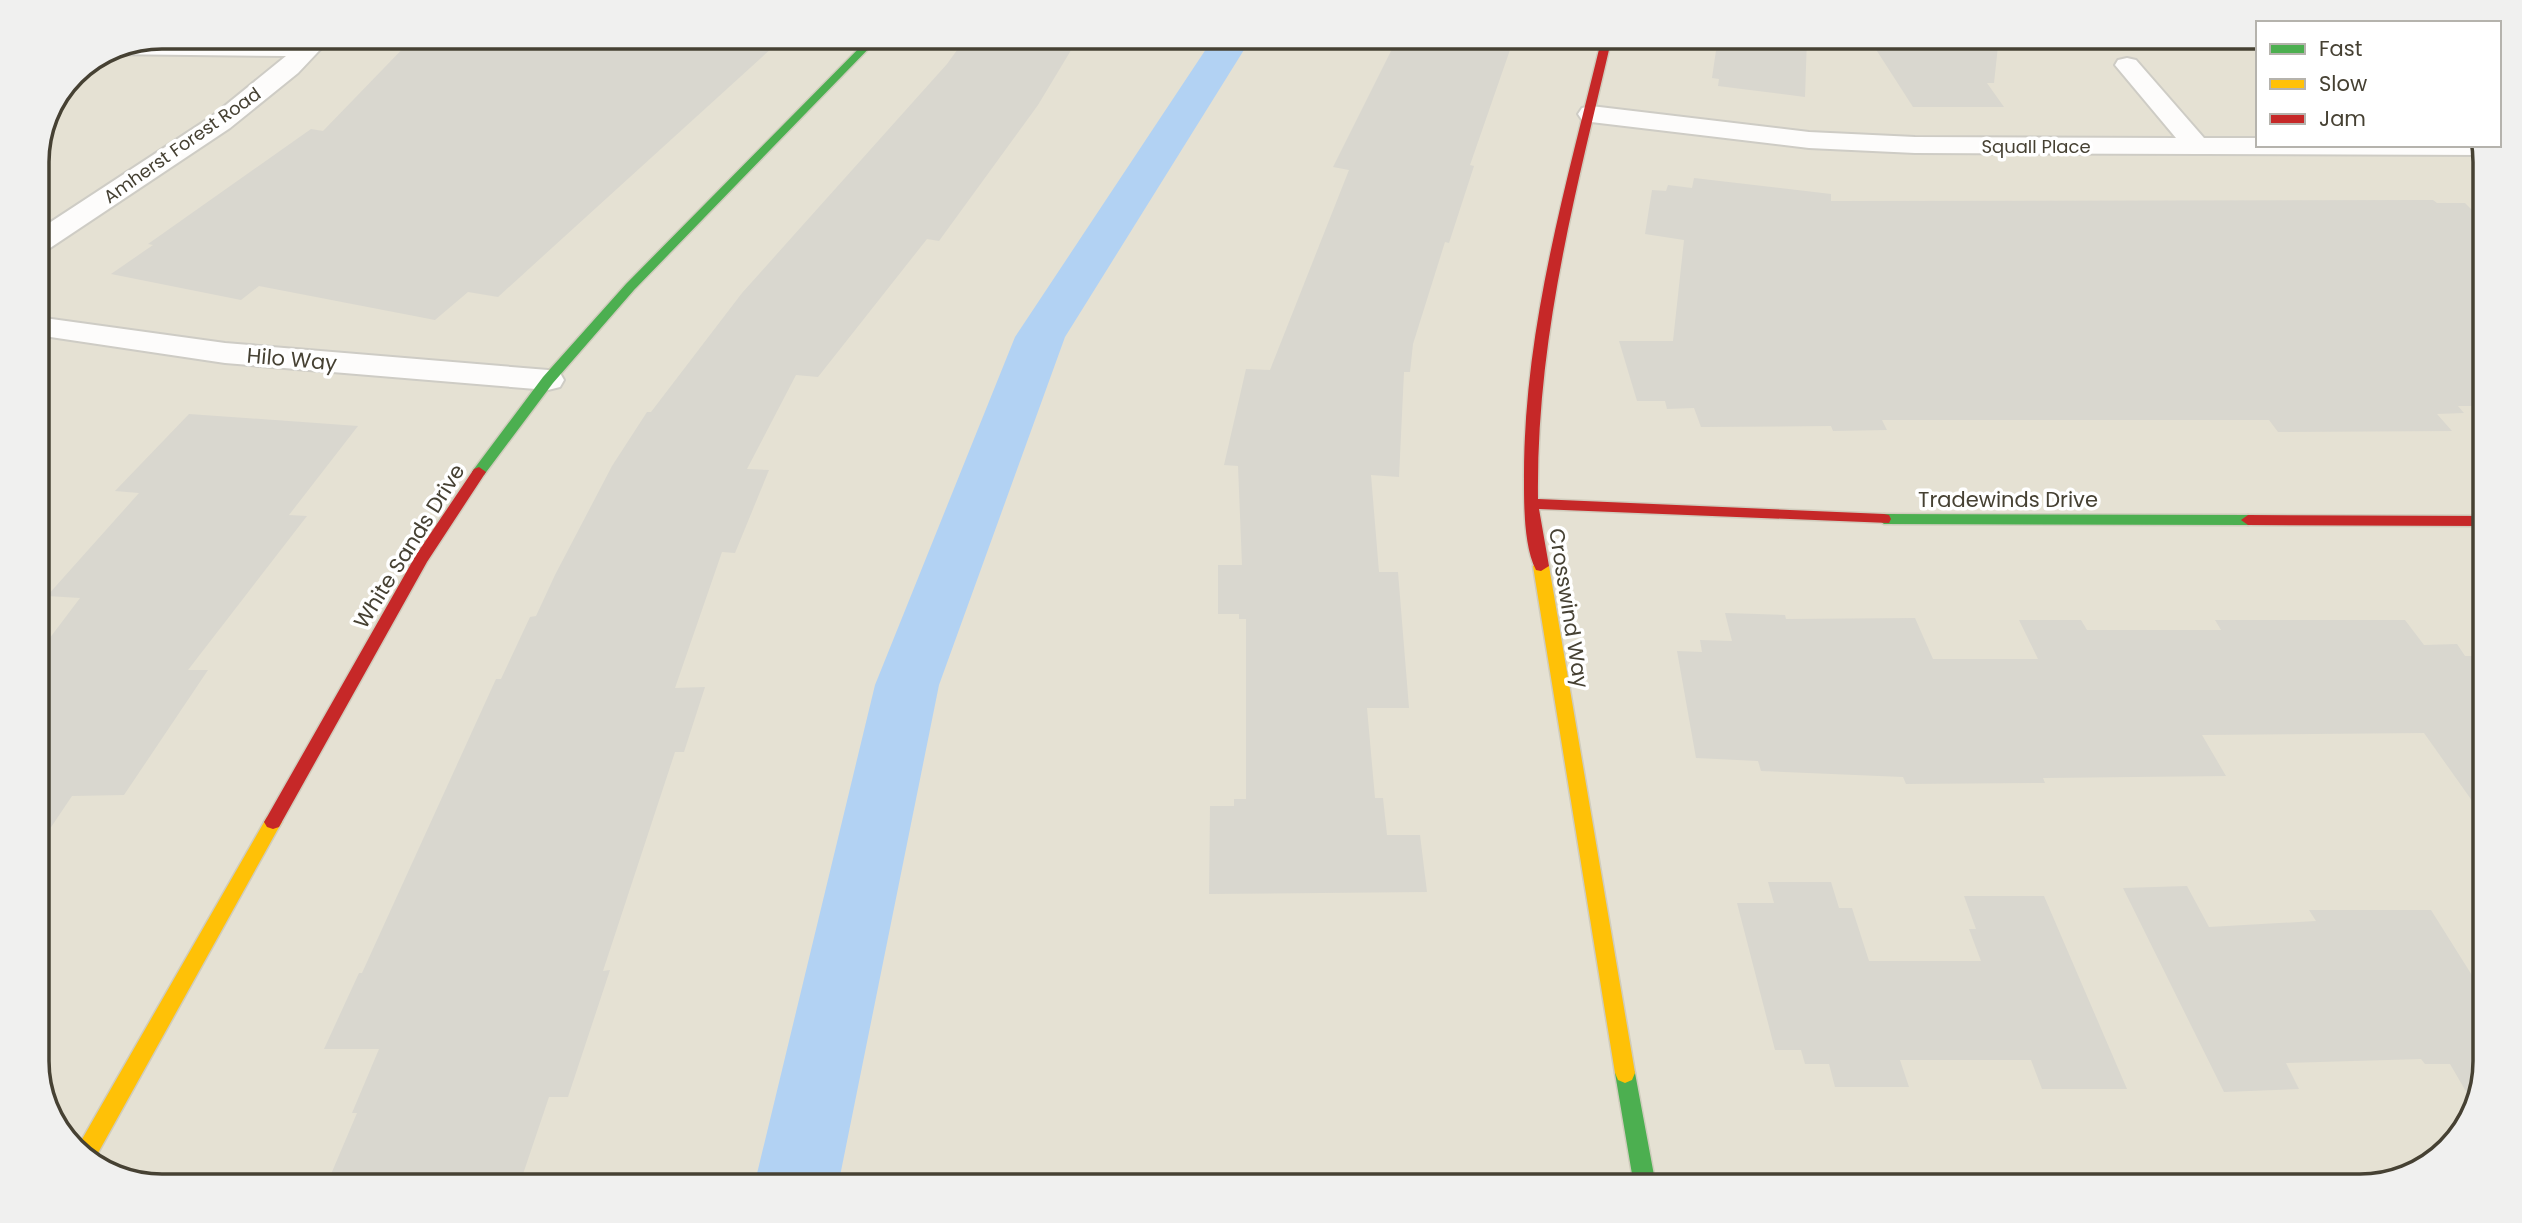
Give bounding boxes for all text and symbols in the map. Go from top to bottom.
legend [2256,21,2501,147]
text: Fast [2319,34,2362,63]
text: Slow [2319,69,2367,98]
street label: Amherst Forest Road [98,81,266,209]
text: Jam [2319,104,2366,133]
street label: Squall Place [1981,134,2091,159]
street label: Hilo Way [246,341,338,377]
street label: White Sands Drive [347,458,471,634]
street label: Tradewinds Drive [1918,485,2098,514]
street label: Crosswind Way [1542,526,1596,690]

